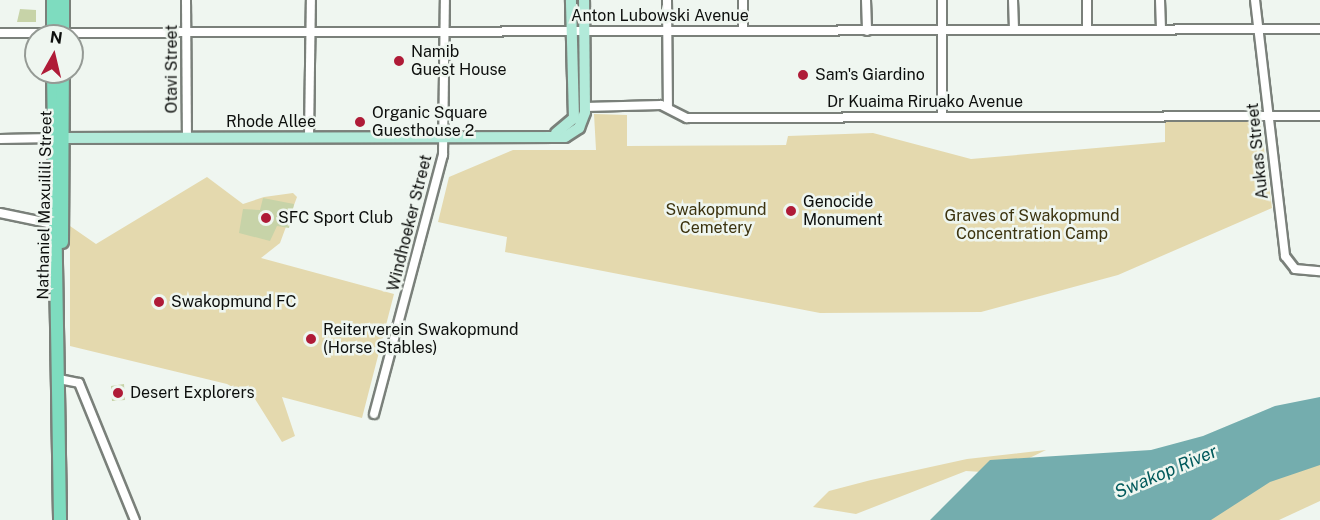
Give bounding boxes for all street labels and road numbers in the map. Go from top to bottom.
street label: Anton Lubowski Avenue [571,6,749,26]
street label: Otavi Street [162,24,182,114]
street label: Dr Kuaima Riruako Avenue [827,92,1023,112]
street label: Aukas Street [1243,102,1273,200]
street label: Nathaniel Maxuilili Street [34,110,56,300]
street label: Rhode Allee [226,112,316,132]
street label: Windhoeker Street [384,153,436,293]

